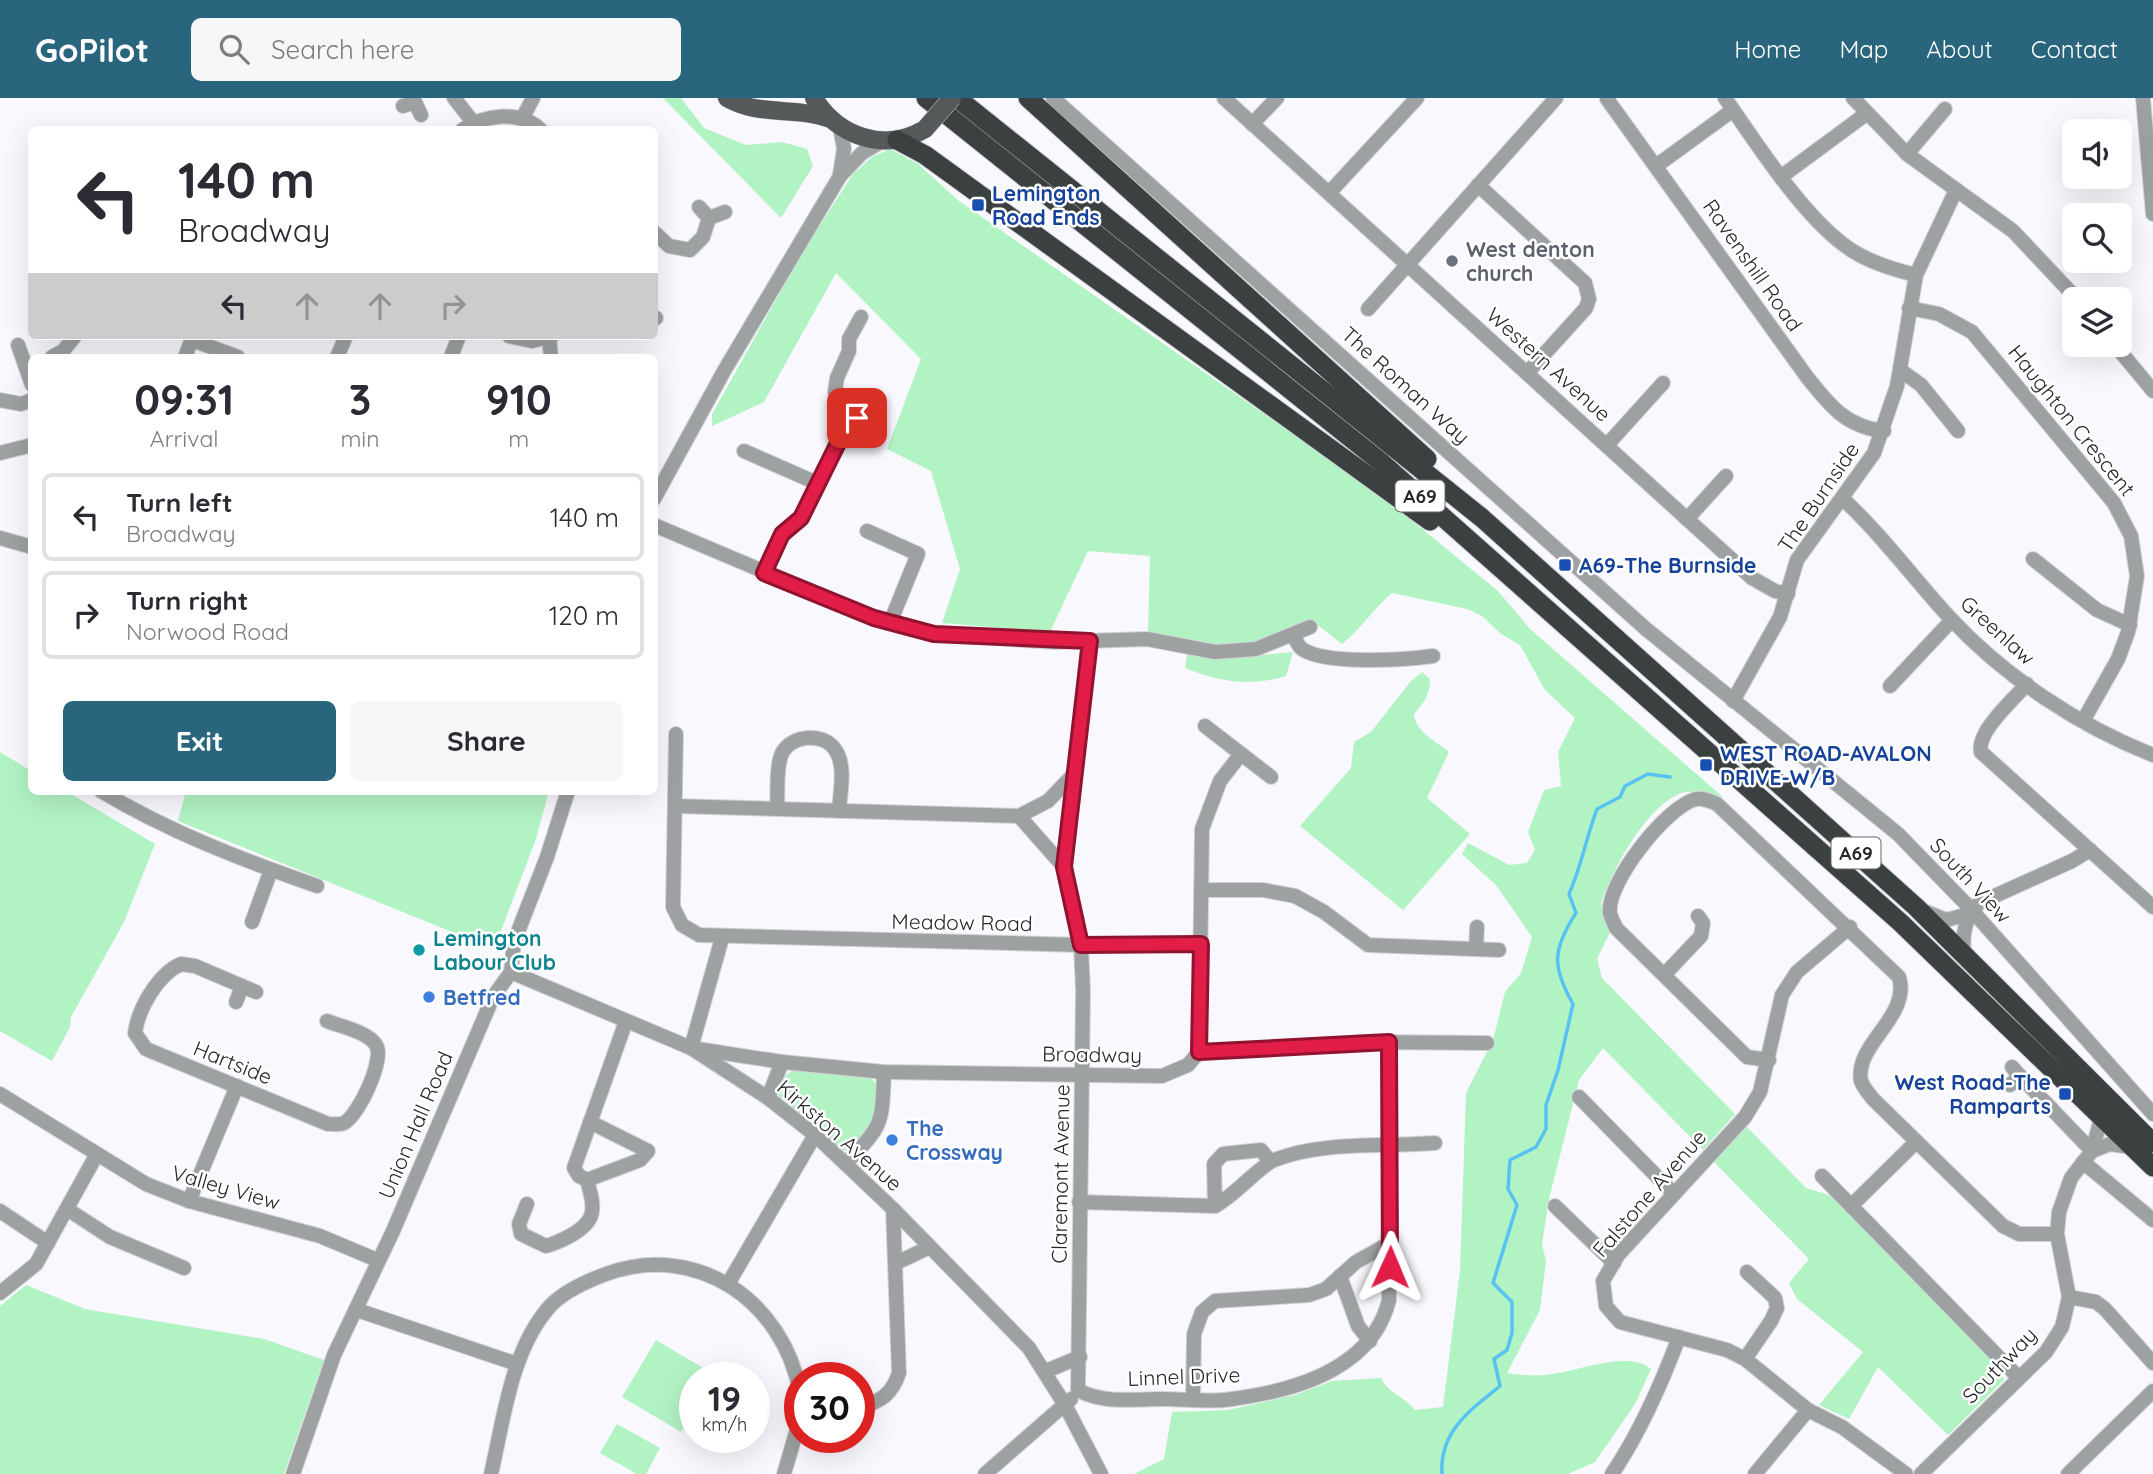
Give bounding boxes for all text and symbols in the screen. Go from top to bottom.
search box [191,18,681,81]
text: GoPilot [35,29,149,70]
icon: search [215,30,253,68]
text: Search here [271,33,414,66]
text: Home [1734,34,1801,64]
text: Map [1839,34,1888,64]
text: About [1926,34,1993,64]
text: Contact [2031,34,2118,64]
map controls [2062,119,2132,357]
button: sound [2062,119,2132,189]
text: 140 m [178,149,315,210]
icon: left [63,154,154,245]
place label: Lemington Road Ends [992,180,1101,230]
street label: Ravenshill Road [1698,194,1808,336]
marker: Lemington Road Ends [970,197,986,213]
button: search [2062,203,2132,273]
text: Broadway [178,210,330,250]
place label: West denton church [1466,236,1595,286]
marker: West denton church [1444,253,1460,269]
icon: left [215,287,253,325]
icon: ahead [288,287,326,325]
icon: ahead [361,287,399,325]
icon: right [434,287,472,325]
button: layers [2062,287,2132,357]
street label: Western Avenue [1481,301,1617,427]
street label: The Roman Way [1337,321,1475,449]
street label: Haughton Crescent [2003,339,2141,501]
text: 09:31 [134,373,234,426]
text: 3 [349,373,371,426]
text: 910 [486,373,552,426]
pin [827,388,887,448]
icon: arrive [838,399,876,437]
text: Arrival [150,424,219,453]
text: min [340,424,380,453]
text: m [508,424,529,453]
street label: The Burnside [1772,437,1864,557]
road number: A69 [1396,480,1444,512]
text: Turn left [126,486,233,519]
icon: left [67,498,105,536]
text: 140 m [550,501,619,534]
text: Broadway [126,519,235,548]
place label: A69-The Burnside [1579,552,1756,578]
marker: A69-The Burnside [1557,557,1573,573]
text: Turn right [126,584,248,617]
street label: Greenlaw [1955,590,2041,670]
icon: right [67,596,105,634]
text: 120 m [549,599,619,632]
text: Norwood Road [126,617,289,646]
button: Exit [63,701,336,781]
button: Share [350,701,623,781]
place label: WEST ROAD-AVALON DRIVE-W/B [1720,740,1932,790]
marker: WEST ROAD-AVALON DRIVE-W/B [1698,757,1714,773]
street label: South View [1925,832,2017,928]
road number: A69 [1832,838,1881,868]
street label: Meadow Road [891,908,1033,936]
place label: Lemington Labour Club [433,925,556,975]
marker: Lemington Labour Club [411,942,427,958]
place label: Betfred [443,984,521,1010]
marker: Betfred [421,989,437,1005]
street label: Hartside [190,1035,276,1089]
street label: Broadway [1042,1040,1142,1068]
street label: Union Hall Road [372,1047,458,1203]
place label: West Road-The Ramparts [1895,1069,2051,1119]
street label: Kirkston Avenue [772,1074,908,1196]
street label: Claremont Avenue [1045,1084,1075,1264]
marker: West Road-The Ramparts [2057,1086,2073,1102]
place label: The Crossway [906,1115,1003,1165]
street label: Falstone Avenue [1587,1124,1711,1262]
marker: The Crossway [884,1132,900,1148]
street label: Valley View [169,1159,283,1215]
position arrow [1353,1230,1427,1304]
street label: Southway [1956,1321,2042,1409]
street label: Linnel Drive [1127,1361,1241,1391]
speed limit sign: 30 [784,1362,875,1453]
text: 19 [708,1376,741,1420]
text: km/h [702,1413,747,1436]

